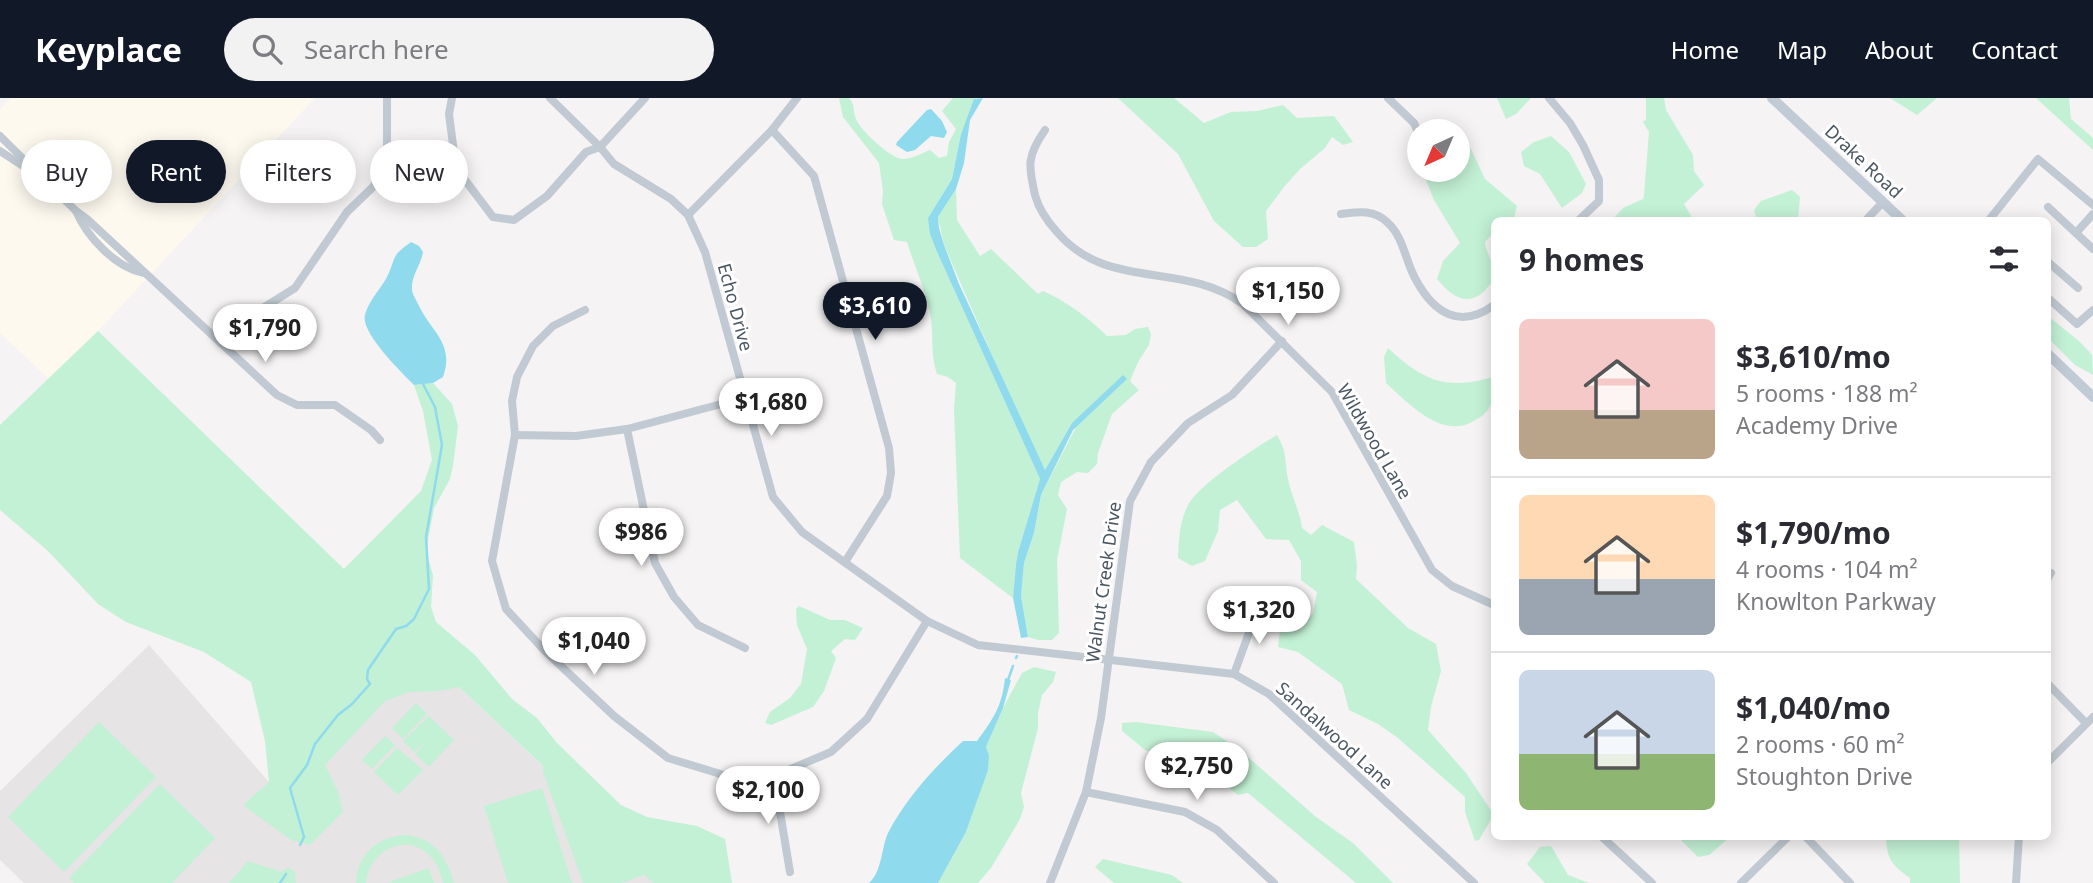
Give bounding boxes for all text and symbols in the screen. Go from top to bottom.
search box [224,18,714,81]
text: Keyplace [35,27,182,72]
icon: search [248,30,286,68]
text: Search here [304,31,449,67]
text: Home [1671,33,1739,66]
text: Map [1777,33,1827,66]
text: About [1865,33,1933,66]
text: Contact [1971,33,2058,66]
north arrow [1407,119,1470,182]
map controls [1407,119,1470,182]
street label: Drake Road [1820,119,1908,203]
chip: Buy [21,140,112,203]
chip: Rent [126,140,226,203]
chip: Filters [240,140,356,203]
chip: New [370,140,468,203]
text: 9 homes [1519,239,1644,280]
icon: filters [1985,240,2023,278]
street label: Echo Drive [713,260,759,354]
pin: $1,150 [1231,268,1345,327]
text: $1,150 [1252,274,1324,306]
pin: $3,610 [818,282,932,342]
text: $3,610 [839,289,911,321]
pin: $1,790 [208,304,322,364]
text: $1,790 [229,311,301,343]
text: $3,610/mo [1736,336,1891,377]
icon: home [1575,347,1659,431]
text: 5 rooms · 188 m² [1736,377,1918,409]
pin: $1,680 [714,378,828,438]
street label: Wildwood Lane [1332,379,1418,503]
text: $1,680 [735,385,807,417]
text: Academy Drive [1736,409,1898,441]
street label: Walnut Creek Drive [1080,500,1126,664]
pin: $986 [600,508,682,568]
text: $1,790/mo [1736,512,1891,553]
text: $986 [615,515,667,547]
icon: home [1575,523,1659,607]
text: 4 rooms · 104 m² [1736,553,1918,585]
text: Knowlton Parkway [1736,585,1936,617]
pin: $1,320 [1202,587,1316,646]
text: $1,320 [1223,593,1295,625]
pin: $1,040 [537,618,651,677]
text: $1,040 [558,624,630,656]
street label: Sandalwood Lane [1271,676,1399,794]
text: $1,040/mo [1736,687,1891,728]
icon: home [1575,698,1659,782]
text: 2 rooms · 60 m² [1736,728,1905,760]
pin: $2,750 [1140,742,1254,802]
text: $2,750 [1161,749,1233,781]
text: Stoughton Drive [1736,760,1913,792]
pin: $2,100 [711,766,825,826]
text: $2,100 [732,773,804,805]

